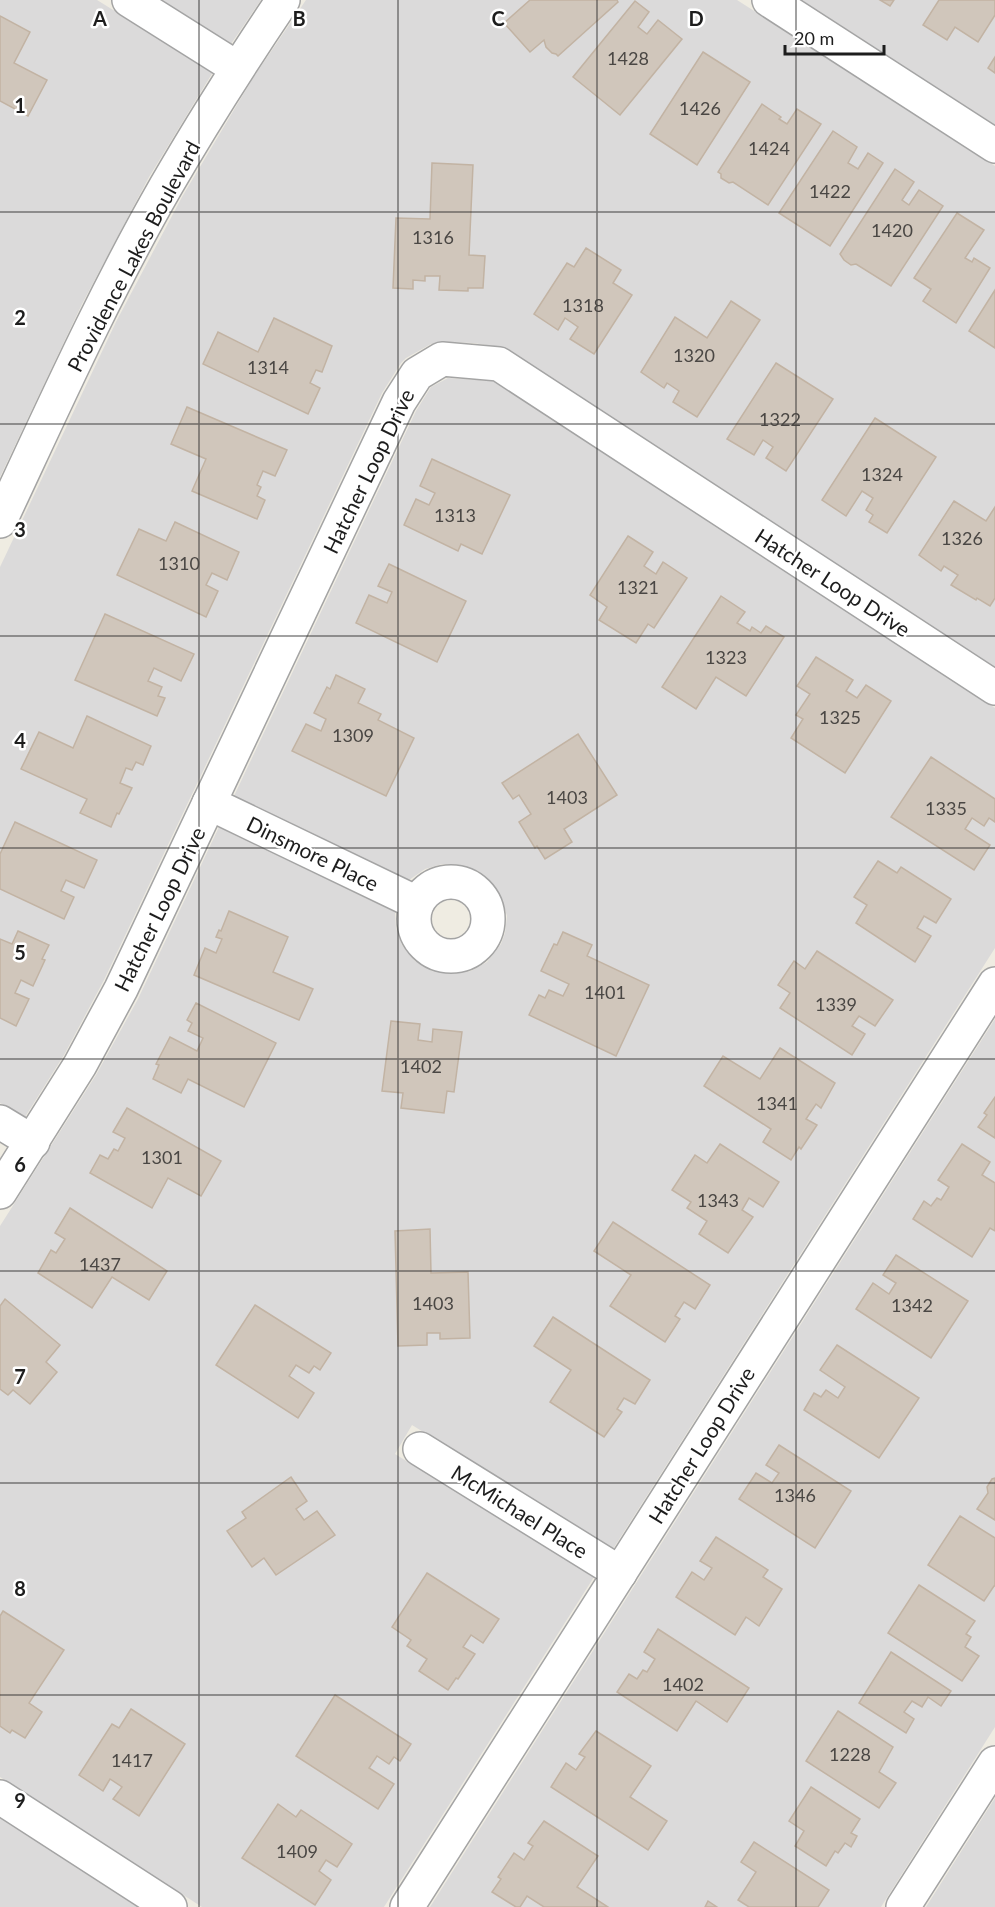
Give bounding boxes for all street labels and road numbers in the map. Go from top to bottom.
street label: Providence Lakes Boulevard [61,136,205,376]
street label: Hatcher Loop Drive [317,385,419,557]
street label: Hatcher Loop Drive [751,523,915,641]
street label: Dinsmore Place [243,810,383,896]
street label: Hatcher Loop Drive [108,823,210,995]
street label: Hatcher Loop Drive [643,1362,759,1528]
street label: McMichael Place [447,1459,593,1563]

